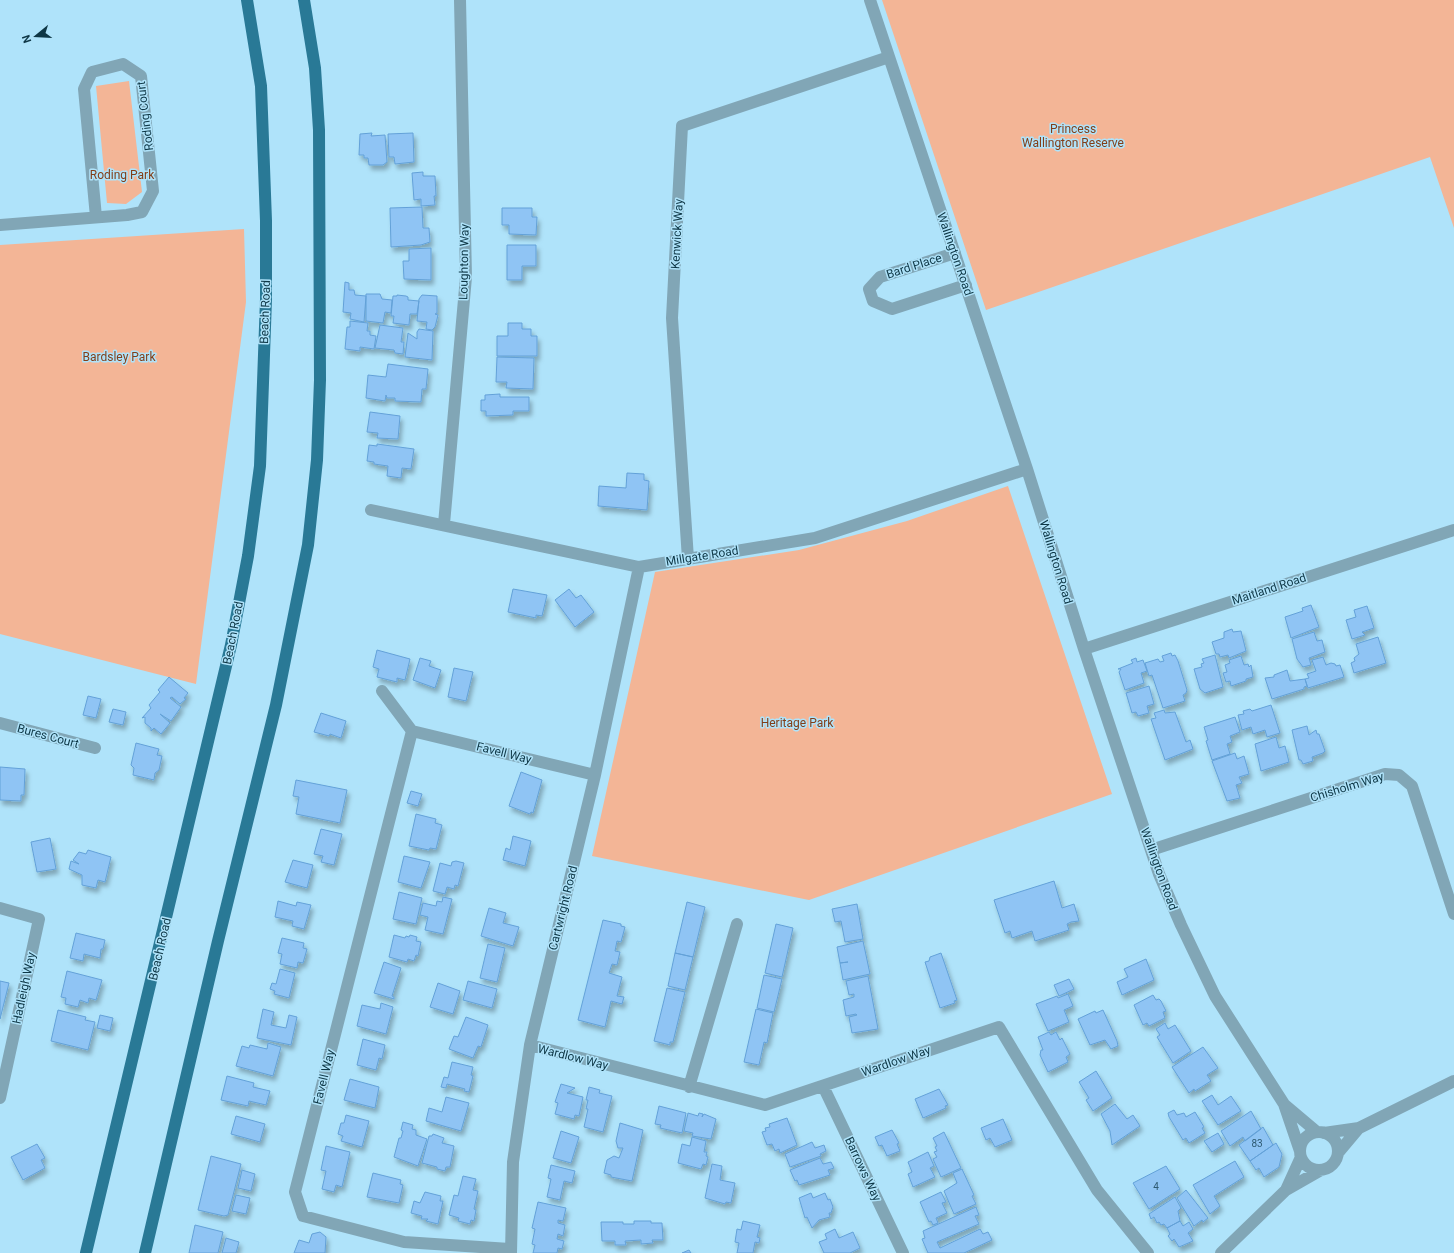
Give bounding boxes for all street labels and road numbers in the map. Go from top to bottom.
street label: Roding Court [134,80,156,152]
street label: Kenwick Way [668,198,686,269]
street label: Wallington Road [934,211,976,297]
street label: Loughton Way [456,224,472,300]
street label: Bard Place [885,250,943,282]
street label: Beach Road [257,280,273,344]
street label: Wallington Road [1037,518,1075,606]
street label: Millgate Road [665,543,739,569]
street label: Maitland Road [1230,570,1308,608]
street label: Beach Road [220,600,246,666]
street label: Bures Court [16,721,80,751]
street label: Favell Way [475,739,533,767]
street label: Chisholm Way [1309,769,1386,805]
street label: Wallington Road [1138,826,1180,912]
street label: Cartwright Road [546,864,580,952]
street label: Beach Road [146,916,174,982]
street label: Hadleigh Way [10,951,38,1025]
street label: Wardlow Way [536,1041,610,1073]
street label: Wardlow Way [860,1043,933,1079]
street label: Favell Way [310,1048,338,1106]
street label: Barrows Way [842,1134,884,1204]

